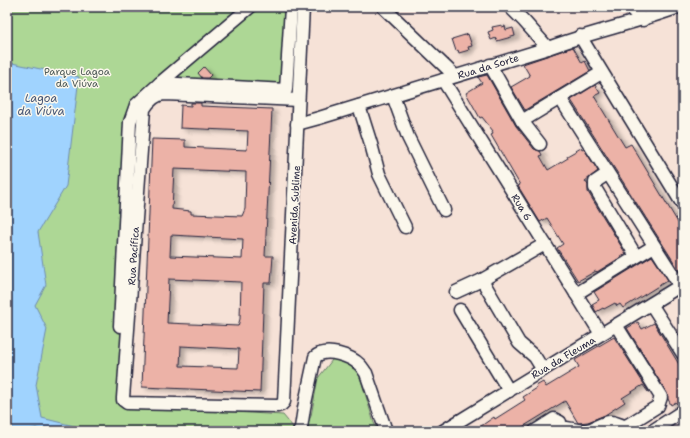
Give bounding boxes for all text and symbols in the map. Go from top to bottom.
street label: Rua da Sorte [456,51,521,82]
park label: Parque Lagoa da Viúva [44,65,111,90]
water label: Lagoa da Viúva [18,91,65,119]
street label: Avenida Sublime [286,165,303,245]
street label: Rua 6 [508,192,535,223]
street label: Rua Pacífica [125,226,142,286]
street label: Rua da Fleuma [529,333,598,382]

